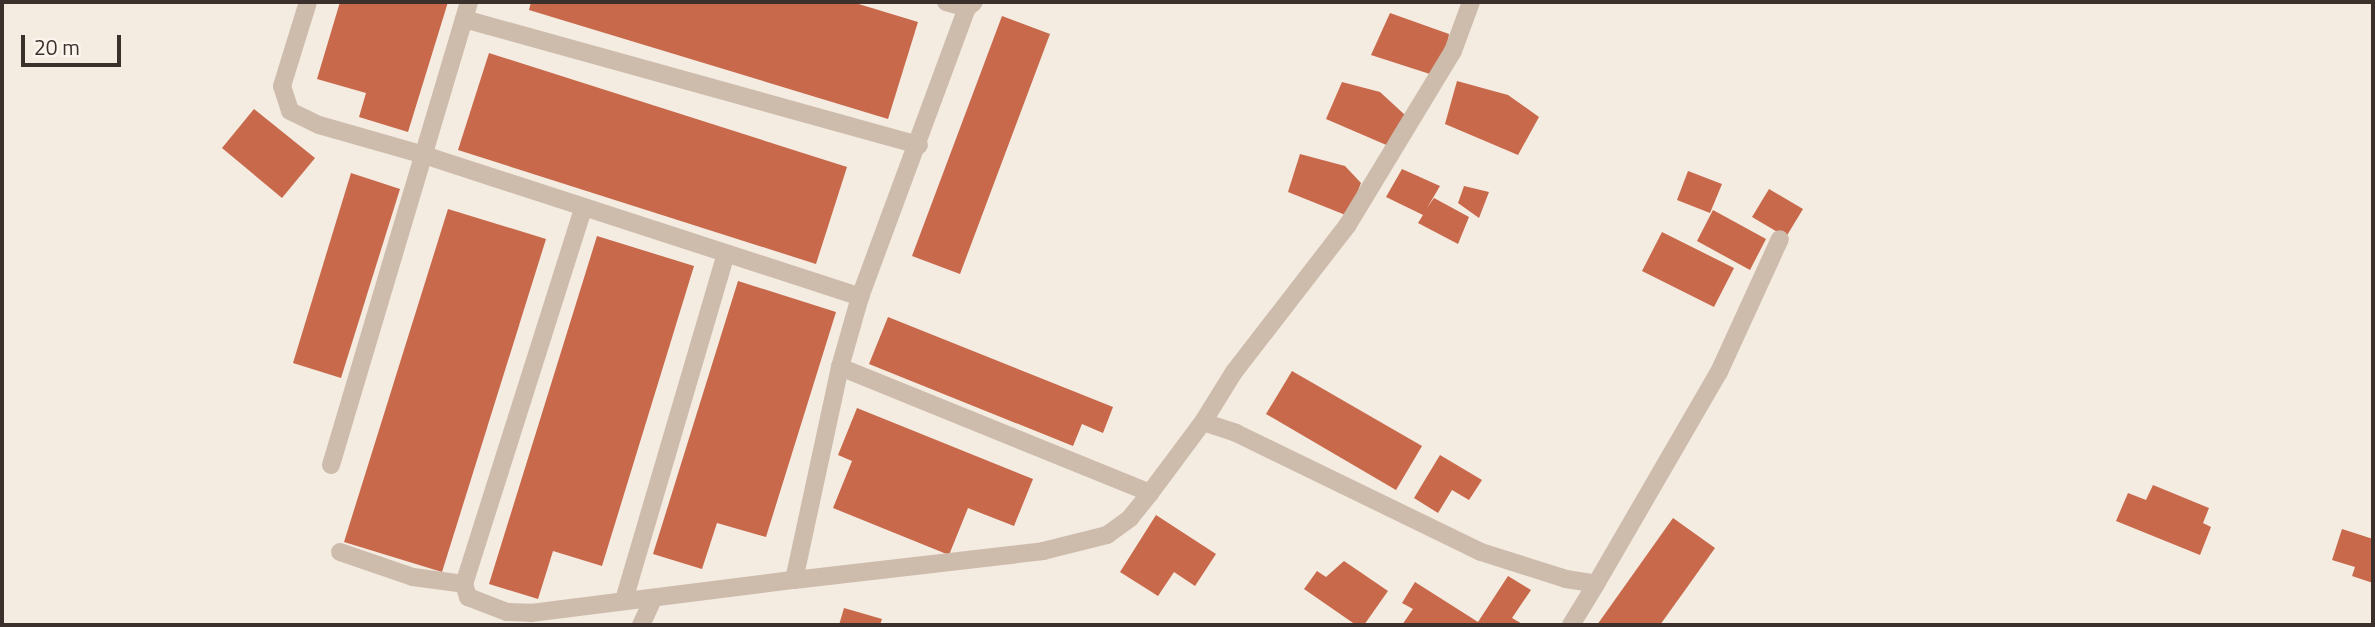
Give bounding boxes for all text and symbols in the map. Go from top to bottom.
scale bar [24,21,124,65]
text: 20 m [34,31,80,63]

